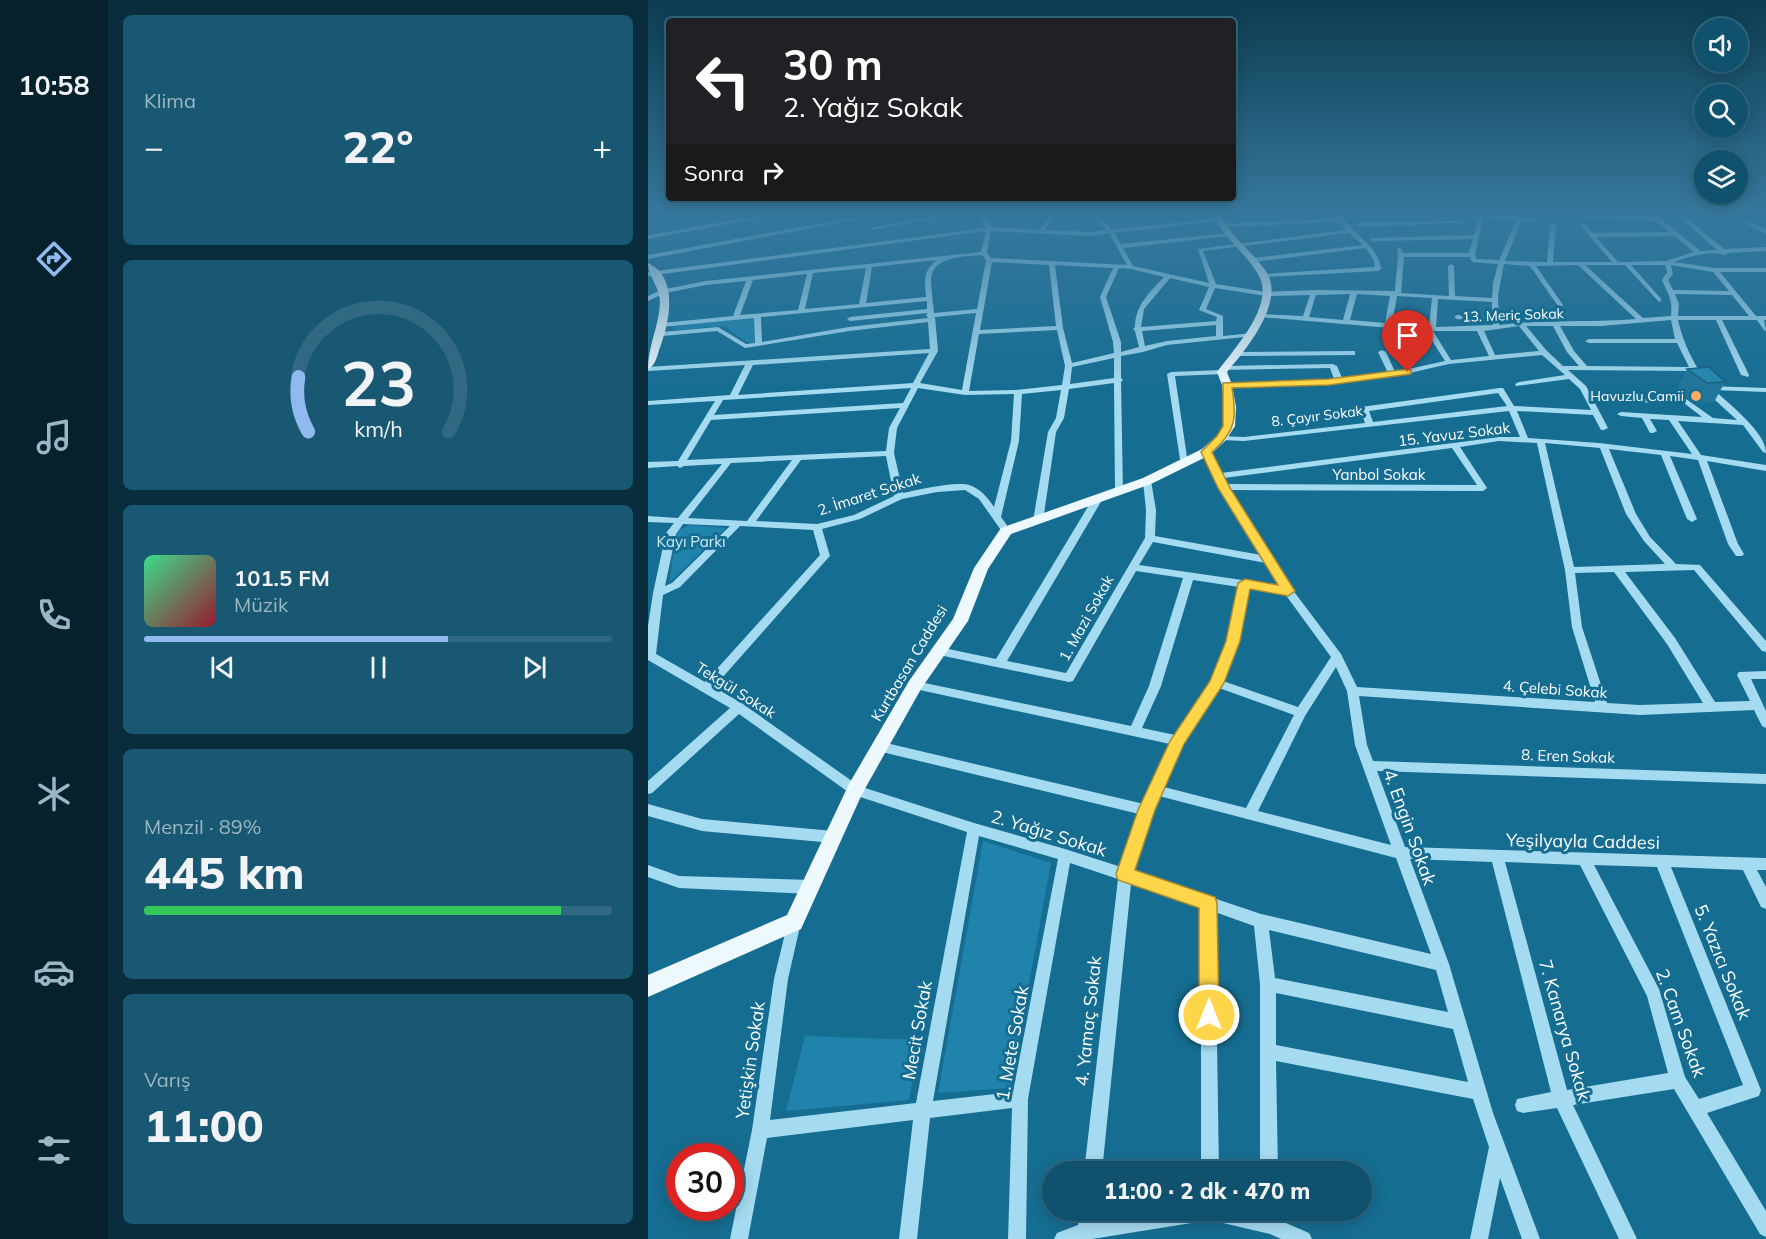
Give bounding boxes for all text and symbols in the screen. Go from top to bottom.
map controls [1694,18,1748,204]
button: sound [1694,18,1748,72]
text: 30 m [783,38,883,91]
icon: left [684,42,762,120]
text: 10:58 [18,68,90,102]
button: search [1694,84,1748,138]
text: Klima [144,88,196,113]
text: 2. Yağız Sokak [783,90,963,124]
text: 22° [342,118,414,174]
text: − [144,126,164,167]
text: + [592,126,612,167]
button: layers [1694,150,1748,204]
icon: right [756,156,789,189]
text: Sonra [684,159,744,187]
icon: directions [33,238,75,280]
street label: 13. Meriç Sokak [1462,304,1565,326]
pin [1382,310,1433,372]
icon: arrive [1391,319,1424,352]
text: 23 [341,343,415,422]
place label: Havuzlu Camii [1590,387,1684,405]
marker: Havuzlu Camii [1689,389,1703,403]
street label: 8. Çayır Sokak [1270,401,1364,431]
text: km/h [354,415,402,442]
icon: music [33,416,75,458]
street label: 15. Yavuz Sokak [1397,418,1511,450]
street label: Yanbol Sokak [1331,465,1426,484]
street label: 2. İmaret Sokak [815,468,923,520]
park label: Kayı Parkı [656,532,726,551]
text: 101.5 FM [234,564,330,592]
street label: 1. Mazi Sokak [1054,571,1118,664]
text: Müzik [234,592,288,617]
icon: phone [33,594,75,636]
street label: Kurtbasan Caddesi [867,601,951,725]
icon: previous [206,651,239,684]
icon: pause [362,651,395,684]
icon: next [518,651,551,684]
street label: Tekgül Sokak [692,658,780,722]
street label: 4. Çelebi Sokak [1502,676,1608,702]
street label: 8. Eren Sokak [1521,745,1615,767]
street label: 4. Engin Sokak [1378,766,1442,889]
icon: climate [33,773,75,815]
street label: 2. Yağız Sokak [988,804,1110,862]
text: Menzil · 89% [144,814,262,839]
street label: Yeşilyayla Caddesi [1505,828,1660,854]
text: 445 km [144,844,305,900]
street label: 5. Yazıcı Sokak [1689,901,1757,1024]
icon: car [33,951,75,993]
street label: 4. Yamaç Sokak [1070,954,1106,1087]
street label: 7. Kanarya Sokak [1534,957,1596,1104]
street label: 2. Cam Sokak [1651,966,1711,1081]
street label: Mecit Sokak [897,978,937,1081]
street label: 1. Mete Sokak [991,983,1034,1102]
position arrow [1177,983,1241,1047]
street label: Yetişkin Sokak [730,999,770,1121]
text: Varış [144,1067,191,1092]
text: 11:00 [144,1097,264,1153]
icon: filters [33,1129,75,1171]
speed limit sign: 30 [666,1143,744,1221]
text: 11:00 · 2 dk · 470 m [1104,1177,1310,1205]

